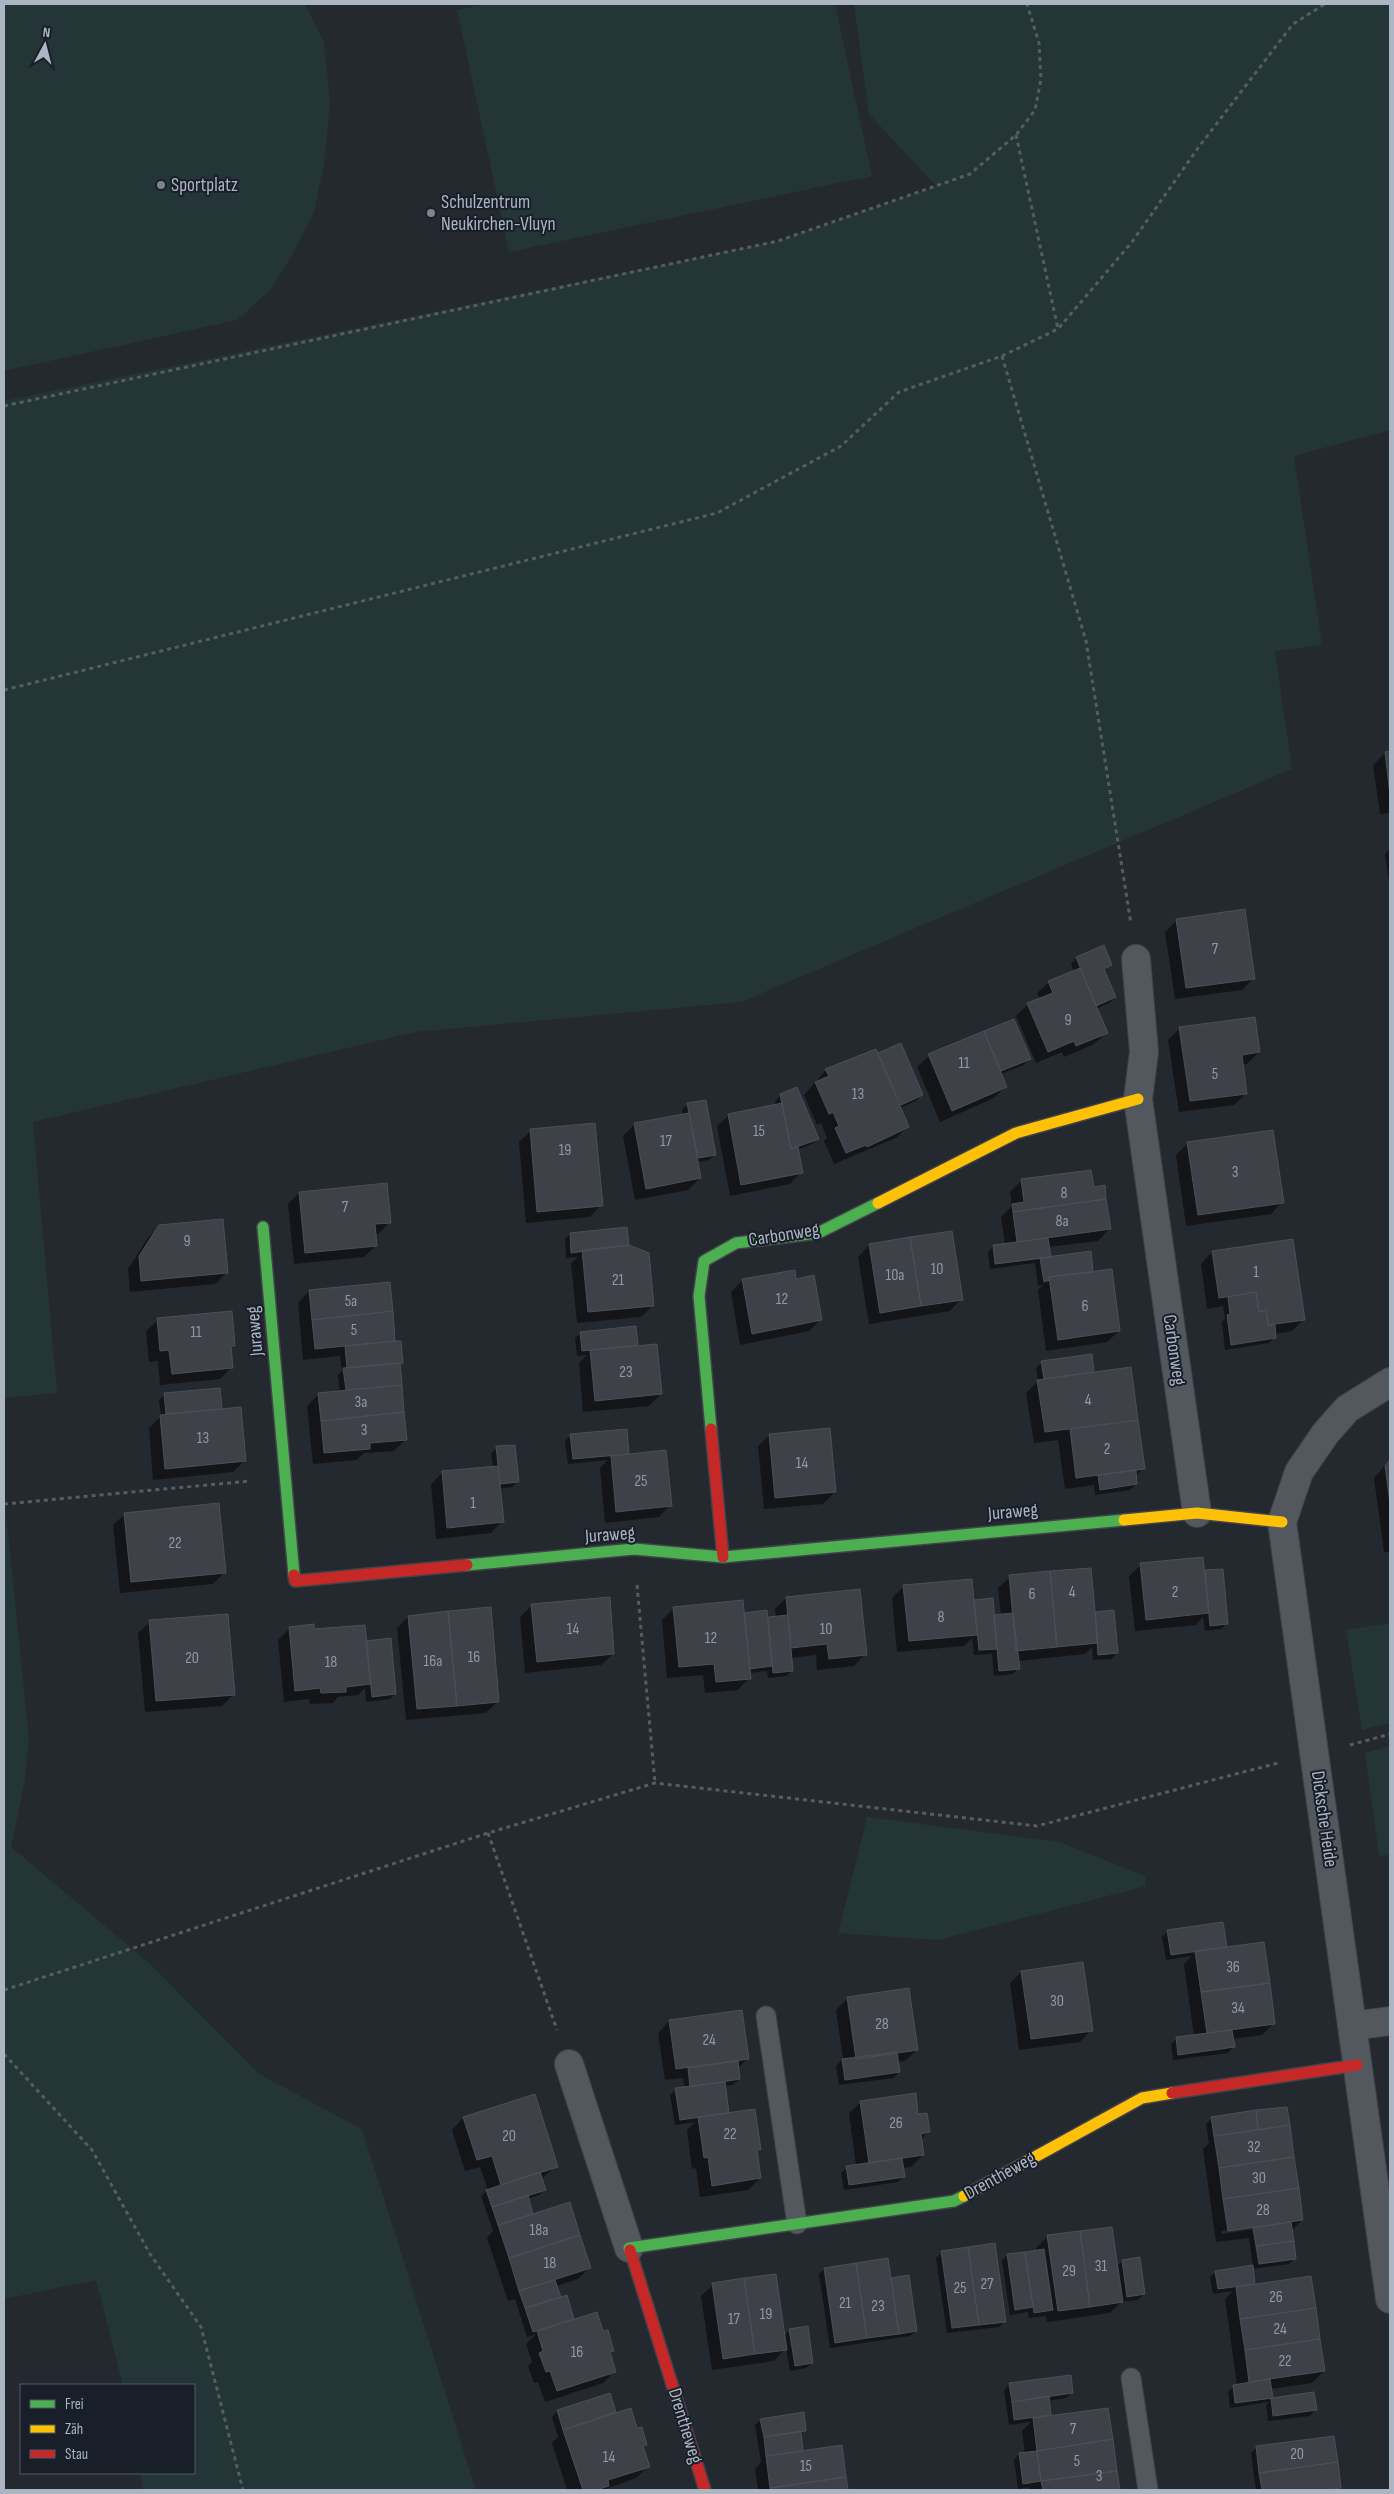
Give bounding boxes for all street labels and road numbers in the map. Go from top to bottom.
street label: Carbonweg [747,1218,821,1252]
street label: Juraweg [241,1305,269,1358]
street label: Carbonweg [1158,1313,1190,1387]
street label: Juraweg [986,1498,1039,1526]
street label: Juraweg [583,1522,636,1548]
street label: Dicksche Heide [1306,1769,1342,1869]
street label: Drentheweg [960,2147,1040,2205]
street label: Drentheweg [663,2385,707,2467]

